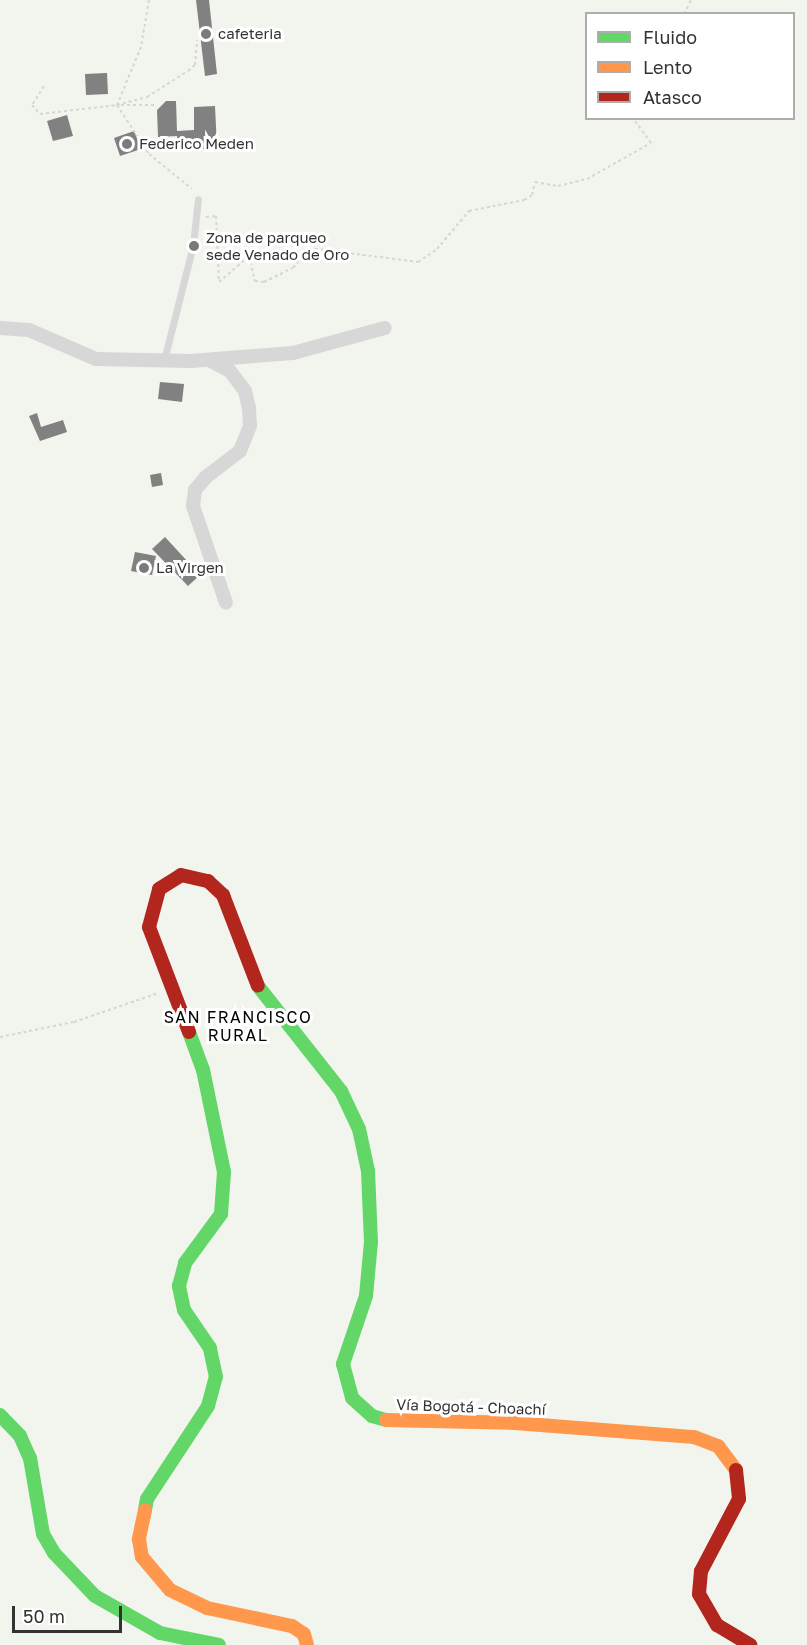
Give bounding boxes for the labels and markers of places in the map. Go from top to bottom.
place label: cafeteria [218,25,282,43]
marker: cafeteria [199,27,213,41]
place label: Federico Meden [139,135,254,153]
marker: Federico Meden [120,137,134,151]
place label: Zona de parqueo sede Venado de Oro [206,228,349,263]
marker: Zona de parqueo sede Venado de Oro [187,239,201,253]
place label: La Virgen [156,559,224,577]
marker: La Virgen [137,561,151,575]

